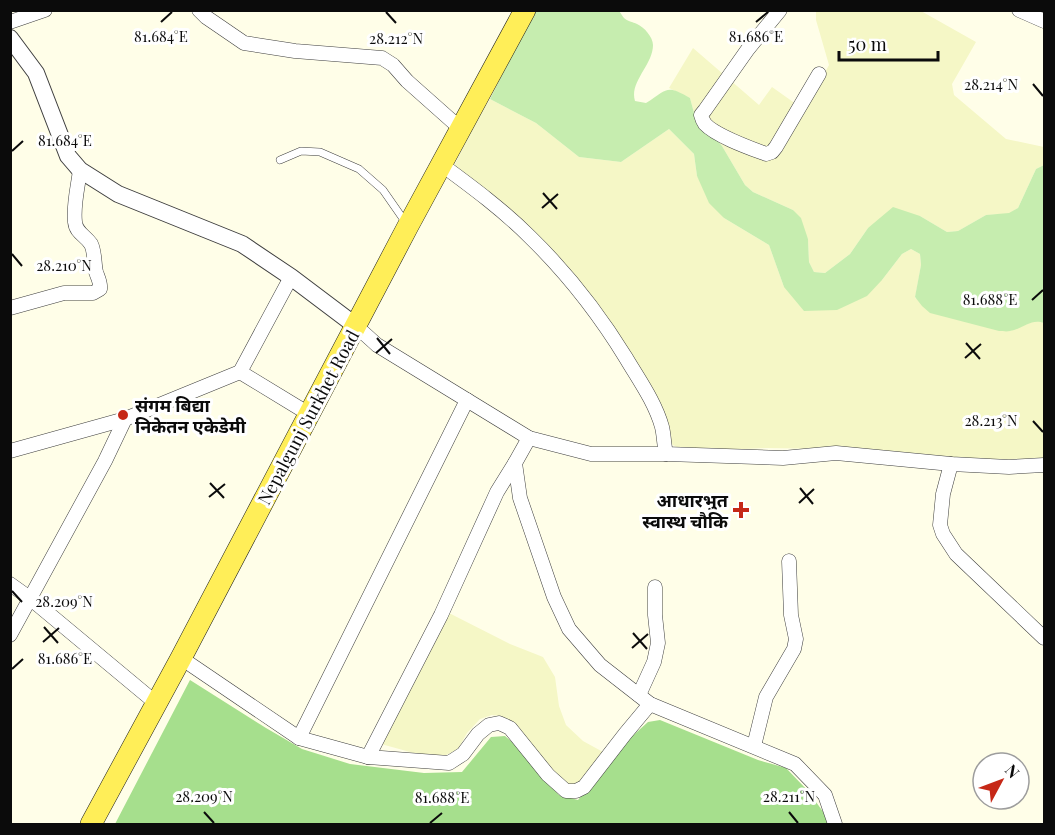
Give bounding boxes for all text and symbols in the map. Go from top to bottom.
scale bar [839,24,938,62]
text: 81.684°E [134,26,188,46]
text: 81.686°E [729,26,783,46]
text: 28.212°N [369,28,423,48]
text: 50 m [848,32,887,56]
text: 28.214°N [964,74,1018,94]
text: 81.684°E [38,130,92,150]
text: 28.210°N [36,255,92,275]
text: 81.688°E [963,289,1017,309]
street label: Nepalgunj Surkhet Road [252,325,364,508]
place label: संगम बिद्या निकेतन एकेडेमी [135,393,247,438]
marker: संगम बिद्या निकेतन एकेडेमी [116,408,130,422]
text: 28.213°N [964,410,1018,430]
place label: आधारभुत स्वास्थ चौकि [642,488,729,533]
marker: आधारभुत स्वास्थ चौकि [732,501,750,519]
text: 28.209°N [35,591,93,611]
text: 81.686°E [38,648,92,668]
north arrow [971,751,1031,811]
text: N [1001,760,1025,782]
text: 28.209°N [175,786,233,806]
text: 28.211°N [763,786,816,806]
text: 81.688°E [415,787,469,807]

